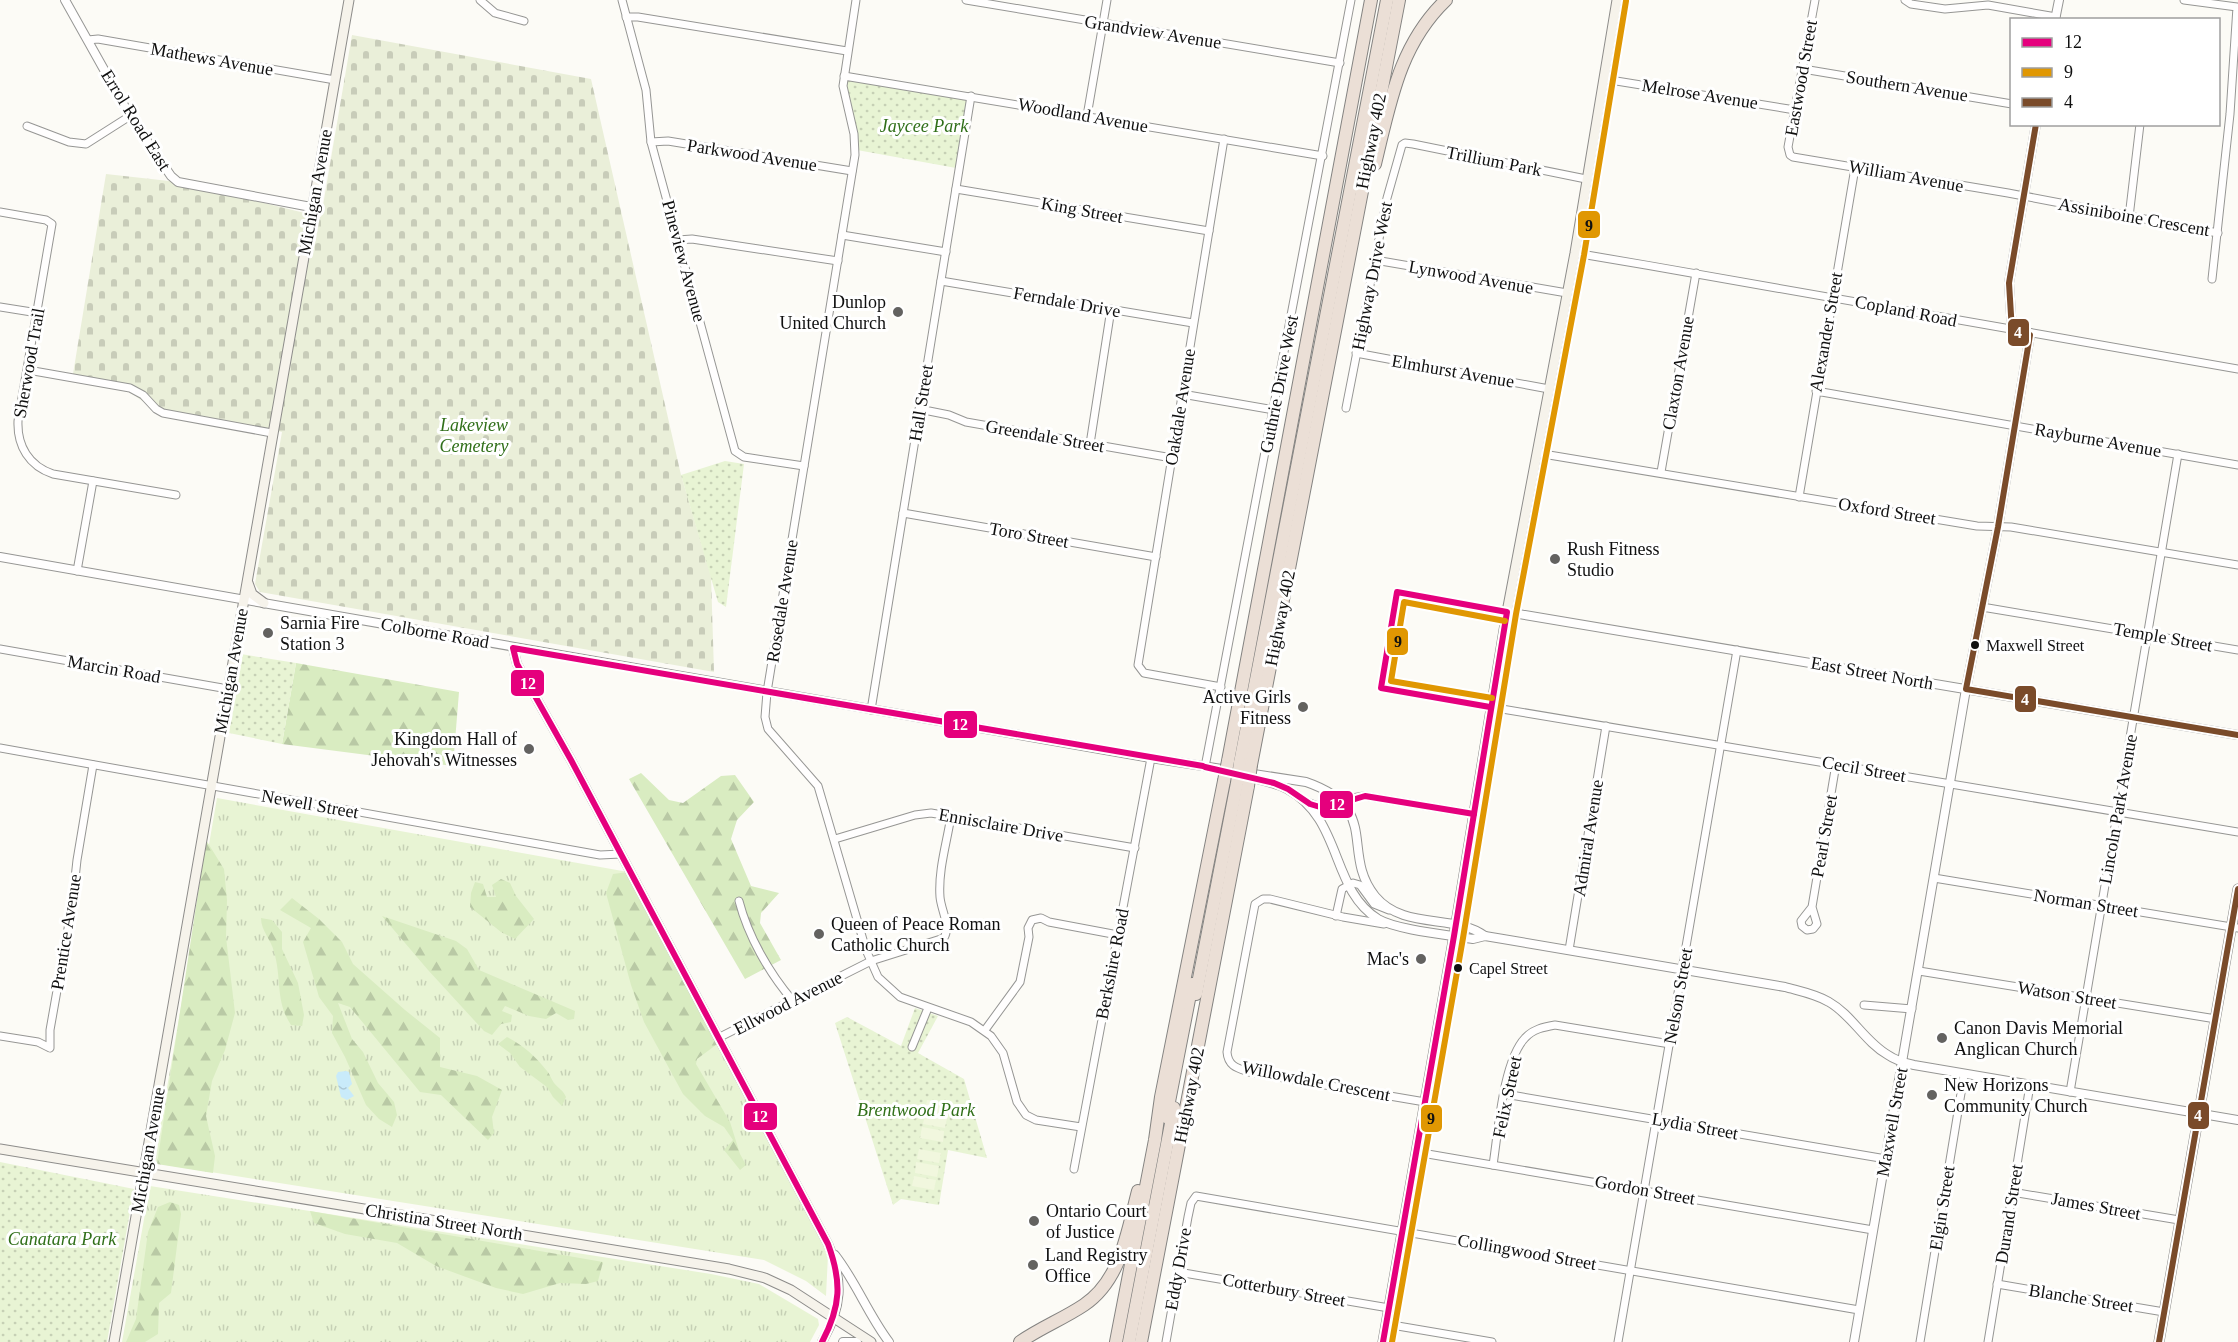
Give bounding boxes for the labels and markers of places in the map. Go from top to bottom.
place label: Dunlop United Church [780,292,886,333]
marker: Dunlop United Church [891,305,905,319]
place label: Rush Fitness Studio [1567,539,1660,580]
marker: Rush Fitness Studio [1548,552,1562,566]
place label: Sarnia Fire Station 3 [280,613,359,654]
marker: Sarnia Fire Station 3 [261,626,275,640]
place label: Maxwell Street [1986,637,2085,654]
marker: Maxwell Street [1969,639,1981,651]
place label: Active Girls Fitness [1203,687,1291,728]
marker: Active Girls Fitness [1296,700,1310,714]
place label: Kingdom Hall of Jehovah's Witnesses [371,729,517,770]
marker: Kingdom Hall of Jehovah's Witnesses [522,742,536,756]
place label: Queen of Peace Roman Catholic Church [831,914,1000,955]
marker: Queen of Peace Roman Catholic Church [812,927,826,941]
place label: Mac's [1367,949,1409,969]
marker: Mac's [1414,952,1428,966]
place label: Capel Street [1469,960,1548,978]
marker: Capel Street [1452,962,1464,974]
place label: Canon Davis Memorial Anglican Church [1954,1018,2123,1059]
marker: Canon Davis Memorial Anglican Church [1935,1031,1949,1045]
place label: New Horizons Community Church [1944,1075,2088,1116]
marker: New Horizons Community Church [1925,1088,1939,1102]
place label: Ontario Court of Justice [1046,1201,1147,1242]
marker: Ontario Court of Justice [1027,1214,1041,1228]
place label: Land Registry Office [1045,1245,1147,1286]
marker: Land Registry Office [1026,1258,1040,1272]

